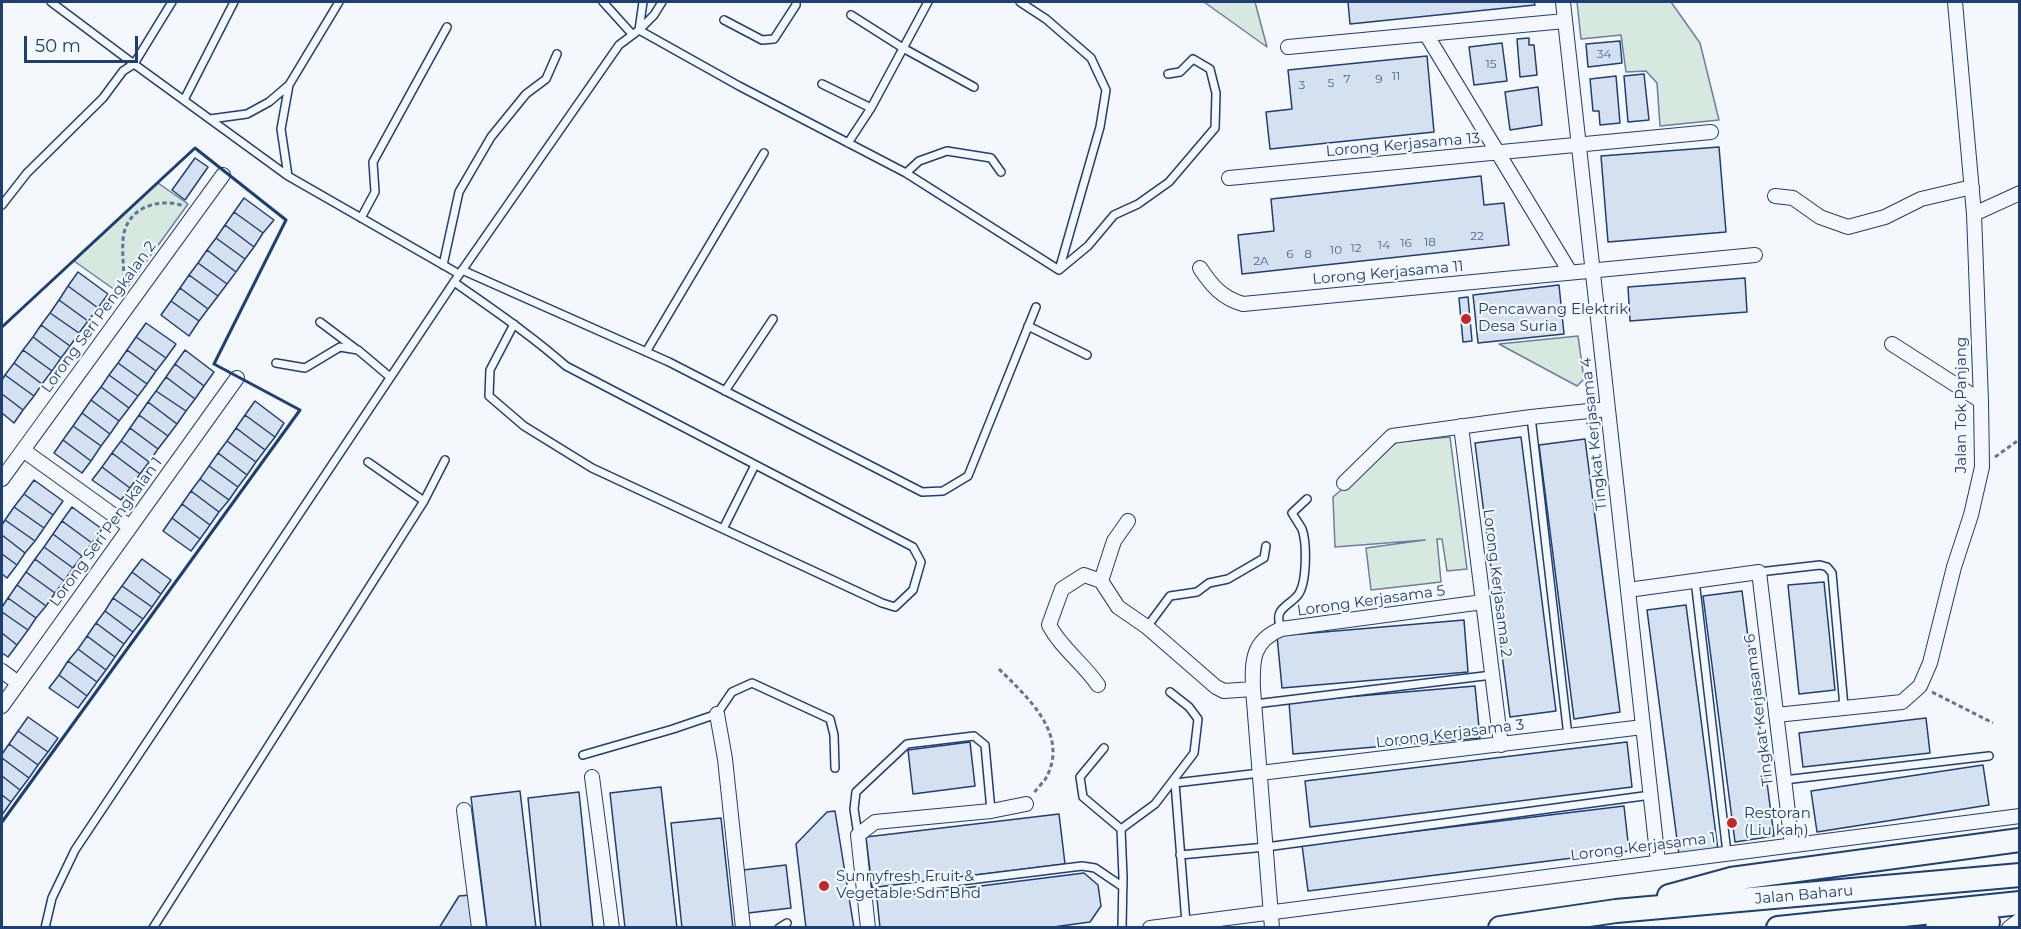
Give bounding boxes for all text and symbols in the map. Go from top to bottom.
scale bar [27,24,141,62]
text: 50 m [35,35,81,57]
house number: 34 [1597,47,1611,61]
house number: 15 [1485,57,1497,71]
house number: 11 [1392,69,1400,83]
house number: 7 [1343,72,1351,86]
house number: 9 [1375,72,1383,86]
house number: 5 [1328,76,1334,90]
house number: 3 [1299,78,1305,92]
street label: Lorong Kerjasama 13 [1325,129,1481,161]
house number: 22 [1470,229,1484,243]
house number: 18 [1424,235,1436,249]
house number: 16 [1400,236,1412,250]
street label: Lorong Seri Pengkalan 2 [38,238,160,396]
house number: 14 [1378,238,1390,252]
house number: 12 [1350,241,1362,255]
house number: 10 [1330,243,1342,257]
house number: 6 [1286,247,1294,261]
house number: 8 [1304,247,1312,261]
house number: 2A [1253,254,1269,268]
street label: Lorong Kerjasama 11 [1312,257,1464,289]
place label: Pencawang Elektrik Desa Suria [1478,301,1628,336]
marker: Pencawang Elektrik Desa Suria [1459,312,1473,326]
street label: Jalan Tok Panjang [1953,337,1971,473]
street label: Tingkat Kerjasama 4 [1577,357,1611,511]
street label: Lorong Seri Pengkalan 1 [46,454,166,610]
street label: Lorong Kerjasama 2 [1479,508,1515,658]
street label: Lorong Kerjasama 5 [1296,582,1446,620]
street label: Tingkat Kerjasama 6 [1741,633,1777,787]
street label: Lorong Kerjasama 3 [1375,716,1525,752]
place label: Restoran (Liu kah) [1744,805,1811,840]
marker: Restoran (Liu kah) [1725,816,1739,830]
street label: Lorong Kerjasama 1 [1569,829,1717,865]
place label: Sunnyfresh Fruit & Vegetable Sdn Bhd [836,868,981,903]
marker: Sunnyfresh Fruit & Vegetable Sdn Bhd [817,879,831,893]
street label: Jalan Baharu [1754,882,1854,908]

